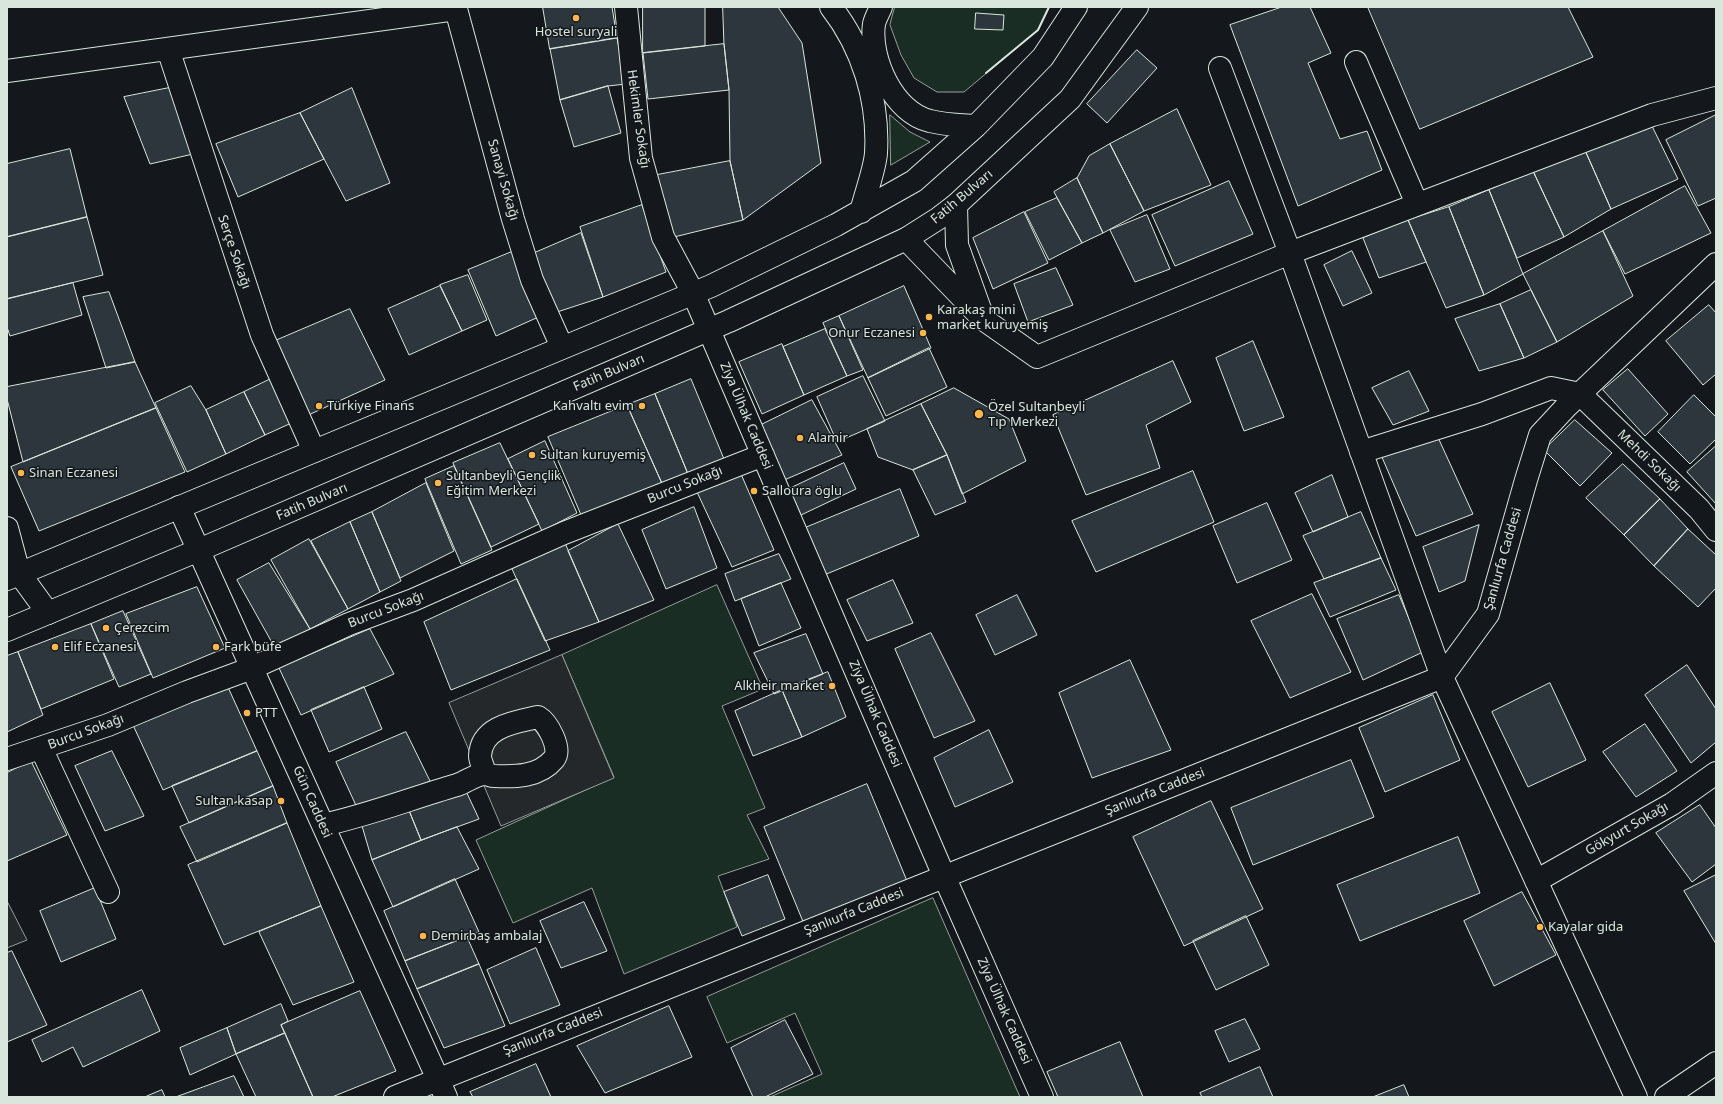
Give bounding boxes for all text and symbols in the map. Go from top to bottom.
marker: Hostel suryali [571,13,581,23]
place label: Hostel suryali [535,24,617,40]
street label: Hekimler Sokağı [623,69,653,169]
street label: Sanayi Sokağı [484,138,522,222]
street label: Fatih Bulvarı [928,167,996,227]
street label: Serçe Sokağı [214,213,254,291]
place label: Karakaş mini market kuruyemiş [937,302,1048,333]
marker: Karakaş mini market kuruyemiş [924,312,934,322]
place label: Onur Eczanesi [828,325,915,341]
marker: Onur Eczanesi [918,328,928,338]
street label: Fatih Bulvarı [571,351,647,395]
street label: Ziya Ülhak Caddesi [716,360,776,472]
place label: Türkiye Finans [327,398,414,414]
place label: Kahvaltı evim [553,398,634,414]
place label: Özel Sultanbeyli Tıp Merkezi [988,399,1085,430]
marker: Türkiye Finans [314,401,324,411]
marker: Kahvaltı evim [637,401,647,411]
marker: Özel Sultanbeyli Tıp Merkezi [973,408,985,420]
street label: Mehdi Sokağı [1614,427,1684,495]
place label: Alamir [808,430,848,446]
marker: Alamir [795,433,805,443]
place label: Sultan kuruyemiş [540,447,646,463]
marker: Sultan kuruyemiş [527,450,537,460]
street label: Burcu Sokağı [645,463,725,507]
place label: Sinan Eczanesi [29,465,118,481]
marker: Sinan Eczanesi [16,468,26,478]
place label: Sultanbeyli Gençlik Eğitim Merkezi [446,468,561,499]
marker: Sultanbeyli Gençlik Eğitim Merkezi [433,478,443,488]
street label: Fatih Bulvarı [274,480,350,524]
place label: Salloura öglu [762,483,842,499]
marker: Salloura öglu [749,486,759,496]
street label: Şanlıurfa Caddesi [1481,506,1525,612]
street label: Burcu Sokağı [346,588,426,632]
place label: Çerezcim [114,620,170,636]
marker: Çerezcim [101,623,111,633]
place label: Elif Eczanesi [63,639,137,655]
place label: Fark büfe [224,639,282,655]
marker: Elif Eczanesi [50,642,60,652]
marker: Fark büfe [211,642,221,652]
street label: Ziya Ülhak Caddesi [845,658,905,770]
place label: Alkheir market [734,678,824,694]
marker: Alkheir market [827,681,837,691]
place label: PTT [255,705,278,721]
marker: PTT [242,708,252,718]
street label: Burcu Sokağı [46,711,126,753]
street label: Gün Caddesi [289,764,335,840]
street label: Şanlıurfa Caddesi [1103,765,1207,819]
place label: Sultan kasap [195,793,273,809]
marker: Sultan kasap [276,796,286,806]
street label: Gökyurt Sokağı [1583,799,1671,859]
street label: Şanlıurfa Caddesi [802,885,906,939]
place label: Kayalar gida [1548,919,1623,935]
marker: Kayalar gida [1535,922,1545,932]
place label: Demirbaş ambalaj [431,928,542,944]
marker: Demirbaş ambalaj [418,931,428,941]
street label: Ziya Ülhak Caddesi [973,955,1035,1067]
street label: Şanlıurfa Caddesi [501,1005,605,1059]

